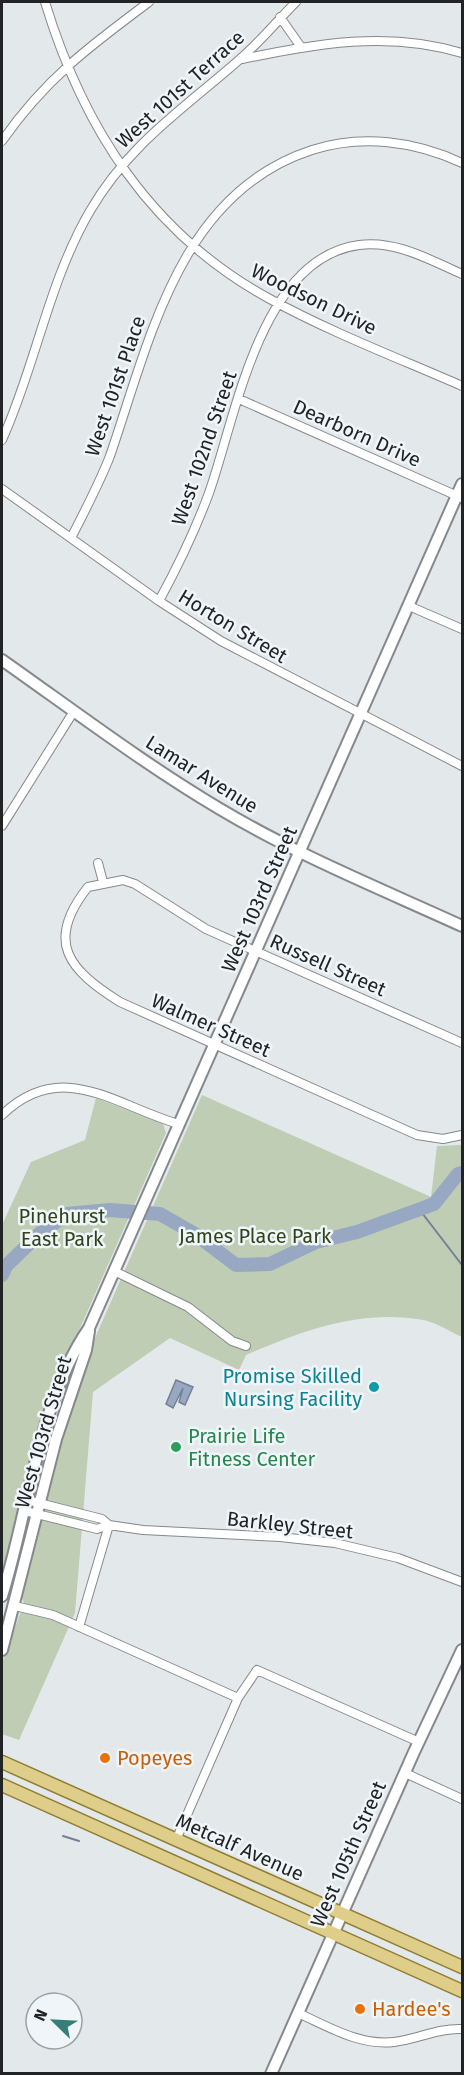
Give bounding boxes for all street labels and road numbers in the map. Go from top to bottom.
street label: West 101st Terrace [111,25,249,153]
street label: Woodson Drive [247,258,381,340]
street label: West 101st Place [80,313,150,459]
street label: West 102nd Street [166,367,242,528]
street label: Dearborn Drive [289,394,425,472]
street label: Horton Street [174,584,293,668]
street label: Lamar Avenue [141,730,263,818]
street label: West 103rd Street [216,822,302,976]
street label: Russell Street [266,929,390,1002]
street label: Walmer Street [148,988,275,1062]
street label: West 103rd Street [10,1352,76,1511]
street label: Barkley Street [226,1506,355,1544]
street label: West 105th Street [305,1777,391,1931]
street label: Metcalf Avenue [172,1808,308,1886]

